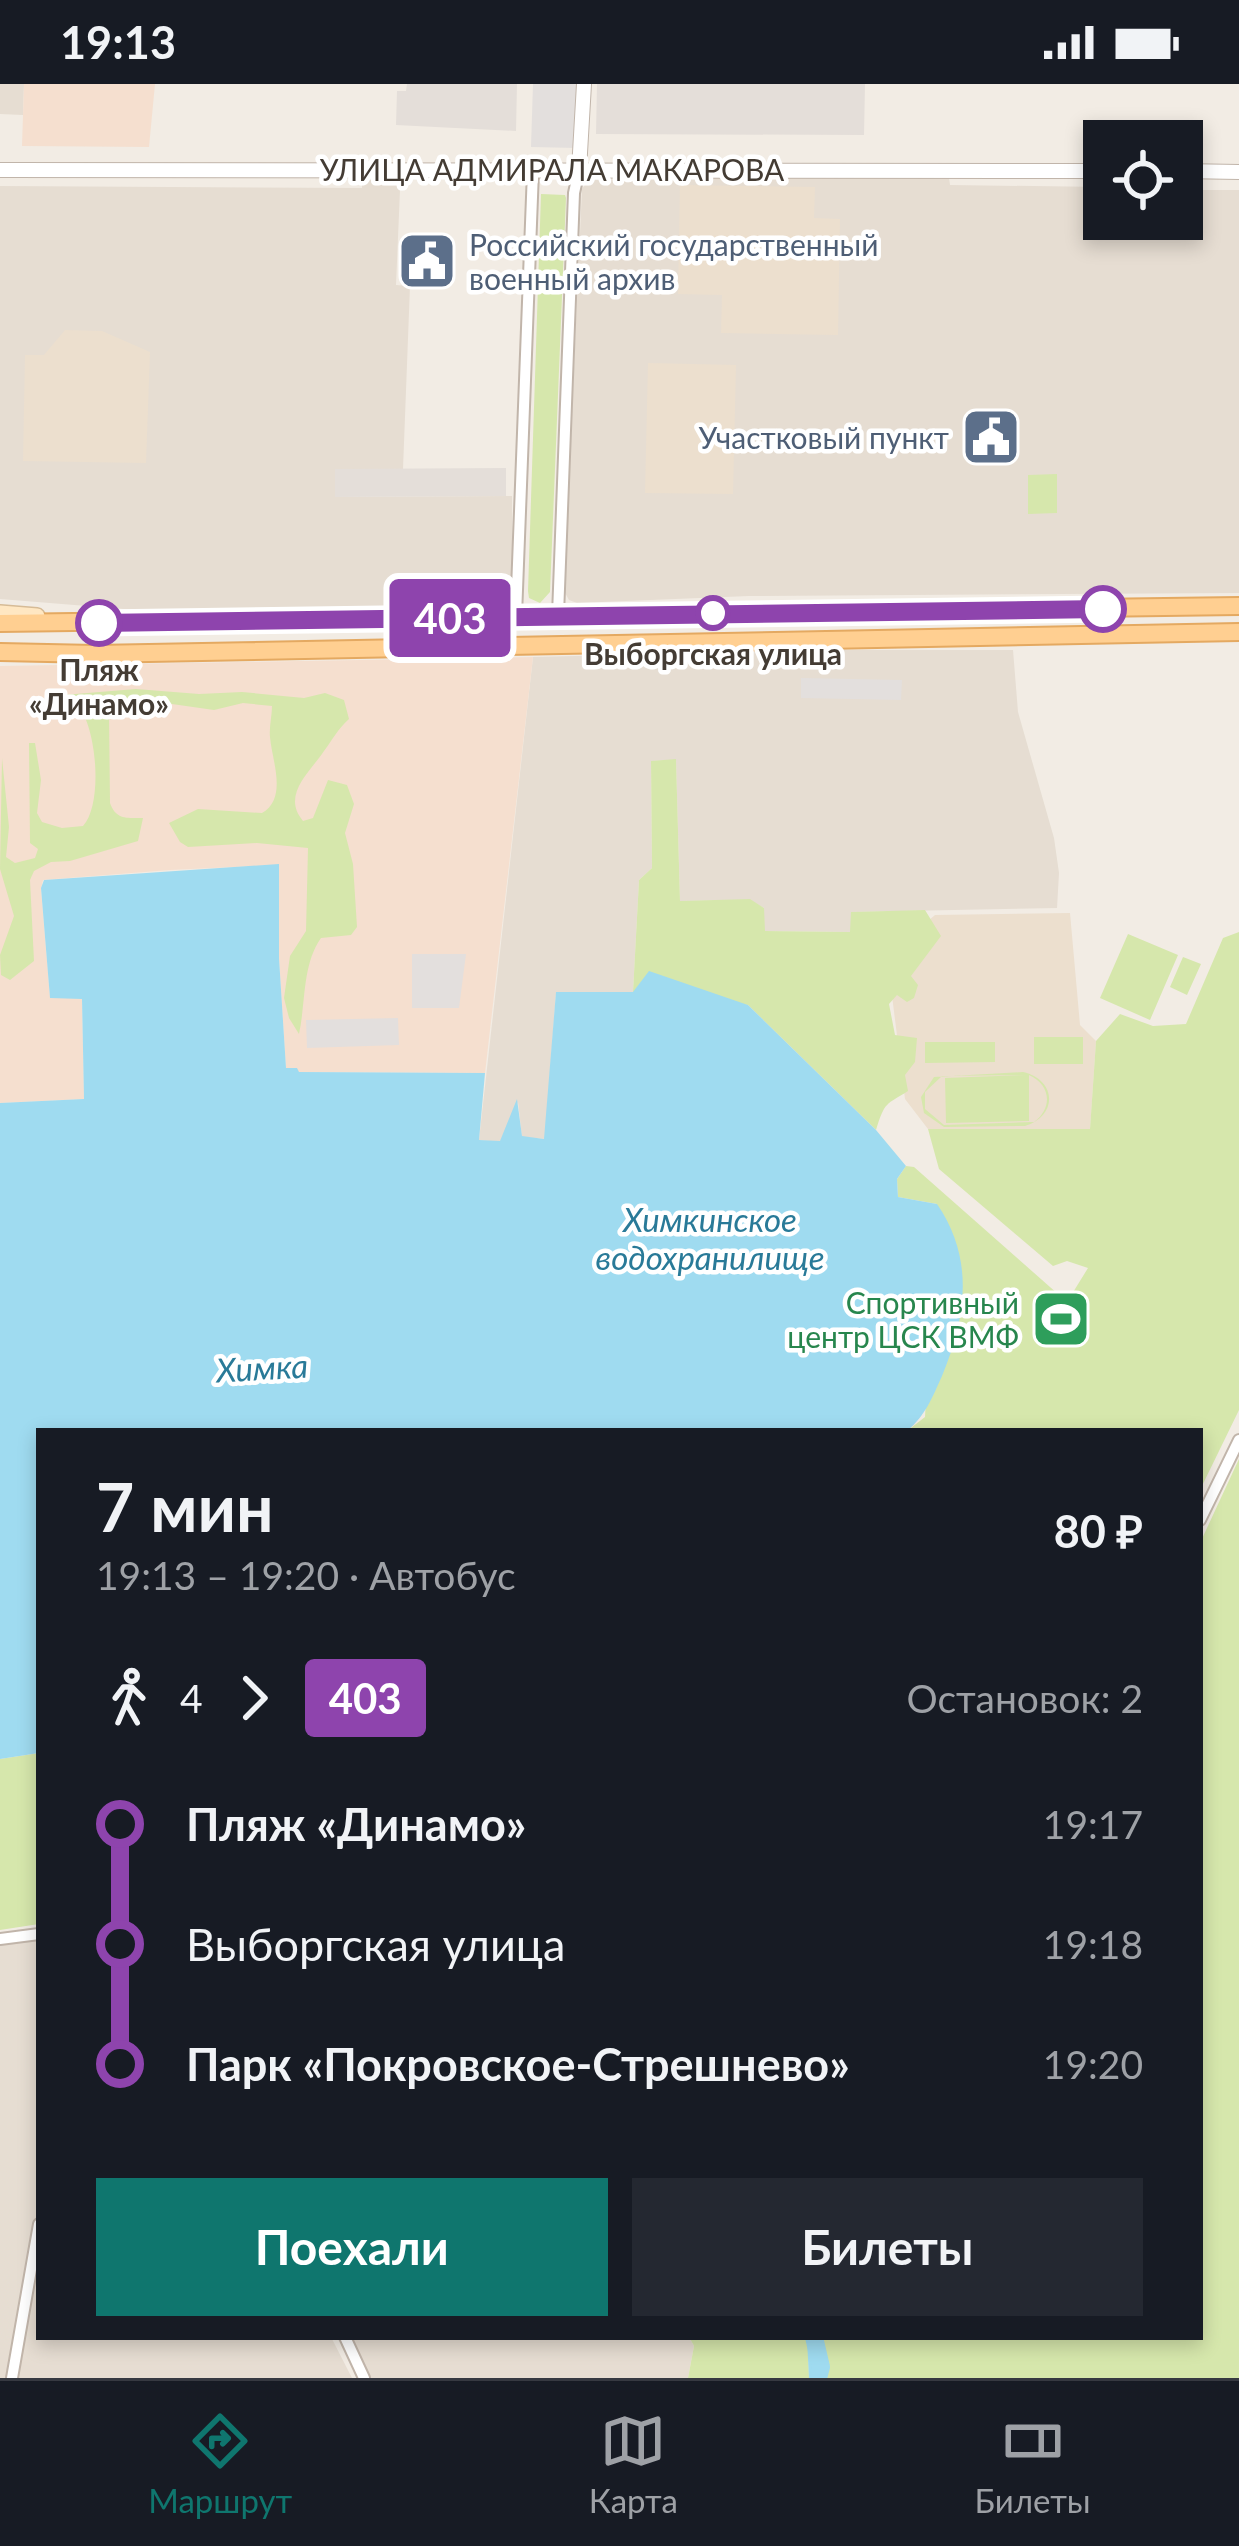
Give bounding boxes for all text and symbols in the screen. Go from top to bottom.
text: 19:13 [60,15,176,69]
map controls [1083,120,1203,240]
button: locate [1083,120,1203,240]
street label: УЛИЦА АДМИРАЛА МАКАРОВА [320,151,785,187]
place label: Российский государственный военный архив [469,226,878,296]
public building icon: Российский государственный военный архив [396,230,458,292]
public building icon: Участковый пункт [960,406,1022,468]
place label: Участковый пункт [699,419,949,455]
line badge: 403 [381,579,519,657]
unlabelled marker [1081,587,1125,631]
text: 403 [413,593,487,643]
marker: Выборгская улица [697,597,729,629]
marker: Пляж «Динамо» [77,601,121,645]
place label: Выборгская улица [584,635,842,671]
place label: Пляж «Динамо» [29,651,169,721]
water label: Химкинское водохранилище [595,1199,825,1277]
place label: Спортивный центр ЦСК ВМФ [787,1284,1019,1354]
sports icon: Спортивный центр ЦСК ВМФ [1030,1288,1092,1350]
water label: Химка [213,1345,309,1389]
text: 7 мин [96,1467,274,1546]
text: 80 ₽ [1054,1504,1143,1558]
text: 19:13 – 19:20 · Автобус [96,1552,516,1598]
icon: walk [96,1665,162,1731]
icon: forward [221,1665,287,1731]
text: 403 [329,1673,402,1723]
text: 4 [180,1675,203,1721]
text: Остановок: 2 [906,1675,1143,1721]
text: Пляж «Динамо» [186,1797,526,1851]
text: 19:17 [1043,1801,1143,1847]
text: Выборгская улица [186,1917,565,1971]
text: 19:18 [1043,1921,1143,1967]
text: Парк «Покровское-Стрешнево» [186,2037,850,2091]
text: 19:20 [1043,2041,1143,2087]
button: Поехали [96,2178,608,2316]
button: Билеты [632,2178,1143,2316]
tab: Маршрут [148,2408,292,2520]
tab: Карта [589,2408,678,2520]
tab: Билеты [975,2408,1091,2520]

